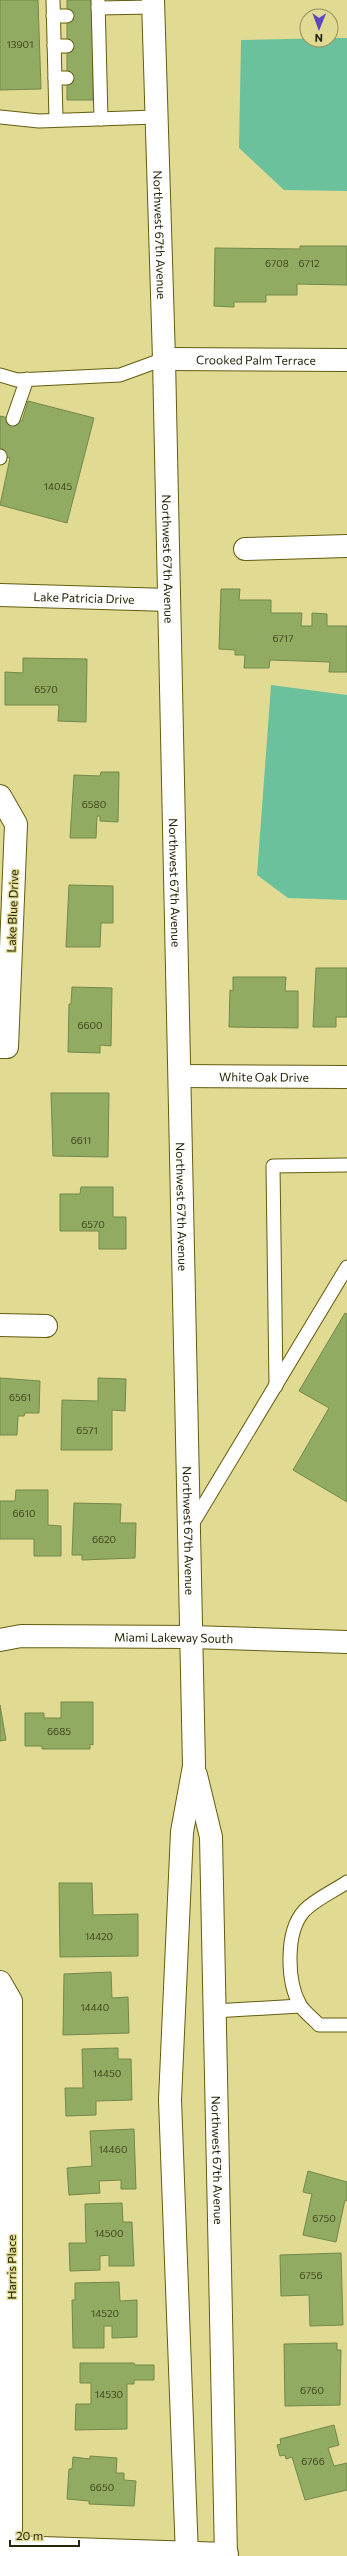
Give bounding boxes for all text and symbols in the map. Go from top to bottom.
north arrow [299,8,339,48]
text: N [315,32,323,45]
house number: 13901 [7,38,33,50]
street label: Northwest 67th Avenue [151,170,169,300]
house number: 6708 [265,257,289,269]
house number: 6712 [298,257,320,269]
street label: Crooked Palm Terrace [196,352,316,367]
house number: 14045 [44,480,73,492]
street label: Northwest 67th Avenue [160,494,177,623]
street label: Lake Patricia Drive [33,589,135,606]
house number: 6717 [273,632,293,644]
house number: 6570 [34,683,58,695]
house number: 6580 [82,798,106,810]
street label: Northwest 67th Avenue [167,818,184,947]
street label: Lake Blue Drive [4,869,20,953]
house number: 6600 [77,1019,103,1031]
street label: White Oak Drive [219,1069,309,1084]
house number: 6611 [71,1134,91,1146]
street label: Northwest 67th Avenue [174,1142,190,1271]
house number: 6570 [81,1218,105,1230]
house number: 6561 [9,1391,31,1403]
house number: 6571 [76,1424,98,1436]
street label: Northwest 67th Avenue [181,1466,197,1595]
house number: 6610 [13,1507,35,1519]
house number: 6620 [92,1533,116,1545]
street label: Miami Lakeway South [114,1630,233,1645]
house number: 6685 [47,1725,71,1737]
house number: 14420 [85,1930,113,1942]
house number: 14440 [81,2001,109,2013]
house number: 14450 [93,2067,121,2079]
street label: Northwest 67th Avenue [209,2096,226,2225]
house number: 14460 [99,2143,127,2155]
house number: 6750 [312,2212,336,2224]
house number: 14500 [94,2227,124,2239]
street label: Harris Place [4,2235,18,2299]
house number: 6756 [299,2269,323,2281]
house number: 14520 [91,2307,119,2319]
house number: 6760 [300,2384,324,2396]
house number: 14530 [95,2388,123,2400]
house number: 6766 [301,2455,325,2467]
house number: 6650 [90,2481,114,2493]
scale bar [10,2522,79,2548]
text: 20 m [16,2528,43,2542]

